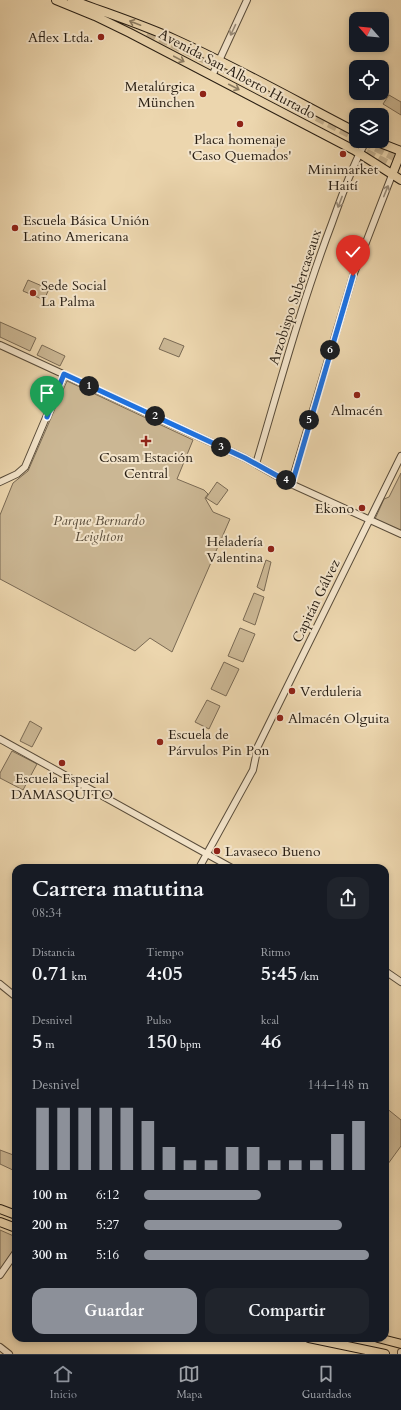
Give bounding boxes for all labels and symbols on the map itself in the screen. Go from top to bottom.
north arrow [349,12,389,52]
one-way arrow [130,19,142,27]
street label: Avenida San Alberto Hurtado [155,24,319,124]
one-way arrow [229,24,236,36]
place label: Aflex Ltda. [28,28,93,47]
marker: Aflex Ltda. [96,32,106,42]
one-way arrow [173,55,185,63]
place label: Metalúrgica München [124,77,195,112]
one-way arrow [228,84,240,91]
marker: Metalúrgica München [198,89,208,99]
marker: Placa homenaje 'Caso Quemados' [235,119,245,129]
place label: Placa homenaje 'Caso Quemados' [189,130,291,165]
marker: Minimarket Haití [338,149,348,159]
place label: Minimarket Haití [308,160,379,195]
one-way arrow [382,185,390,197]
one-way arrow [335,196,343,208]
place label: Escuela Básica Unión Latino Americana [23,211,149,246]
marker: Escuela Básica Unión Latino Americana [10,223,20,233]
street label: Arzobispo Subercaseaux [264,227,326,367]
pin [336,235,370,276]
place label: Sede Social La Palma [41,276,107,311]
marker: Sede Social La Palma [28,288,38,298]
pin: 6 [320,340,340,360]
pin [30,376,64,417]
pin: 1 [79,376,99,396]
marker: Almacén [352,390,362,400]
place label: Almacén [331,401,383,420]
pin: 2 [145,406,165,426]
pin: 5 [299,410,319,430]
marker: Cosam Estación Central [140,435,152,447]
pin: 3 [211,437,231,457]
place label: Cosam Estación Central [99,448,193,483]
pin: 4 [276,470,296,490]
place label: Ekono [315,499,354,518]
marker: Ekono [357,503,367,513]
park label: Parque Bernardo Leighton [53,511,145,546]
place label: Heladería Valentina [206,532,263,567]
marker: Heladería Valentina [266,544,276,554]
street label: Capitán Gálvez [288,555,345,646]
place label: Verduleria [300,682,362,701]
marker: Verduleria [287,686,297,696]
place label: Almacén Olguita [288,709,389,728]
marker: Almacén Olguita [275,713,285,723]
place label: Escuela de Párvulos Pin Pon [168,725,270,760]
marker: Escuela de Párvulos Pin Pon [155,737,165,747]
marker: Escuela Especial DAMASQUITO [57,758,67,768]
place label: Escuela Especial DAMASQUITO [11,769,113,804]
place label: Lavaseco Bueno [225,842,321,861]
marker: Lavaseco Bueno [212,846,222,856]

